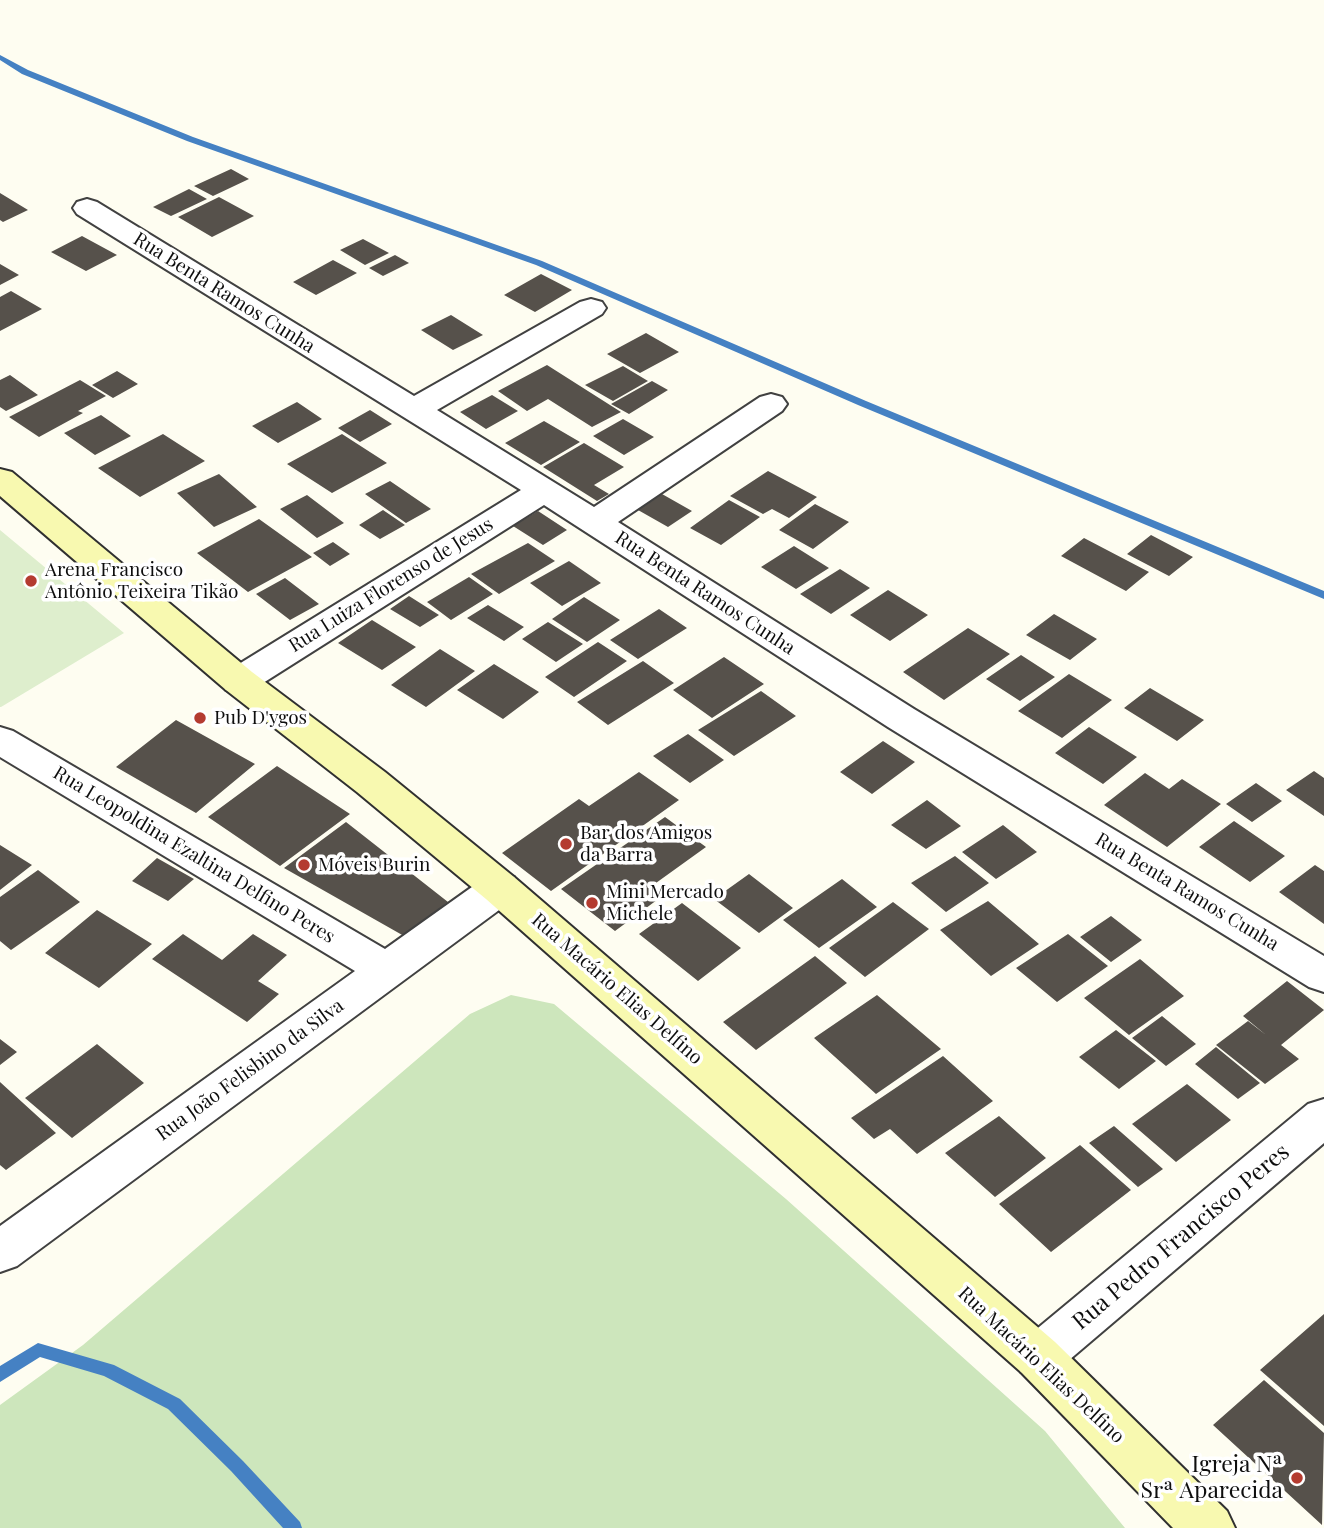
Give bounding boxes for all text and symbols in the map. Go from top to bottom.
street label: Rua Benta Ramos Cunha [129,228,319,358]
street label: Rua Luiza Florenso de Jesus [285,513,497,657]
street label: Rua Benta Ramos Cunha [611,526,799,660]
place label: Arena Francisco Antônio Teixeira Tikão [45,559,239,603]
marker: Arena Francisco Antônio Teixeira Tikão [23,573,39,589]
place label: Pub D'ygos [214,707,307,729]
marker: Pub D'ygos [192,710,208,726]
street label: Rua Leopoldina Ezaltina Delfino Peres [49,762,339,948]
place label: Bar dos Amigos da Barra [580,822,712,866]
street label: Rua Benta Ramos Cunha [1091,828,1283,956]
marker: Bar dos Amigos da Barra [558,836,574,852]
place label: Móveis Burin [318,854,430,876]
marker: Móveis Burin [296,857,312,873]
place label: Mini Mercado Michele [606,881,724,925]
marker: Mini Mercado Michele [584,895,600,911]
street label: Rua Macário Elias Delfino [527,909,707,1069]
street label: Rua João Felisbino da Silva [152,994,348,1146]
street label: Rua Pedro Francisco Peres [1067,1138,1295,1336]
street label: Rua Macário Elias Delfino [953,1282,1129,1448]
place label: Igreja Nª Srª Aparecida [1141,1451,1283,1505]
marker: Igreja Nª Srª Aparecida [1289,1470,1305,1486]

